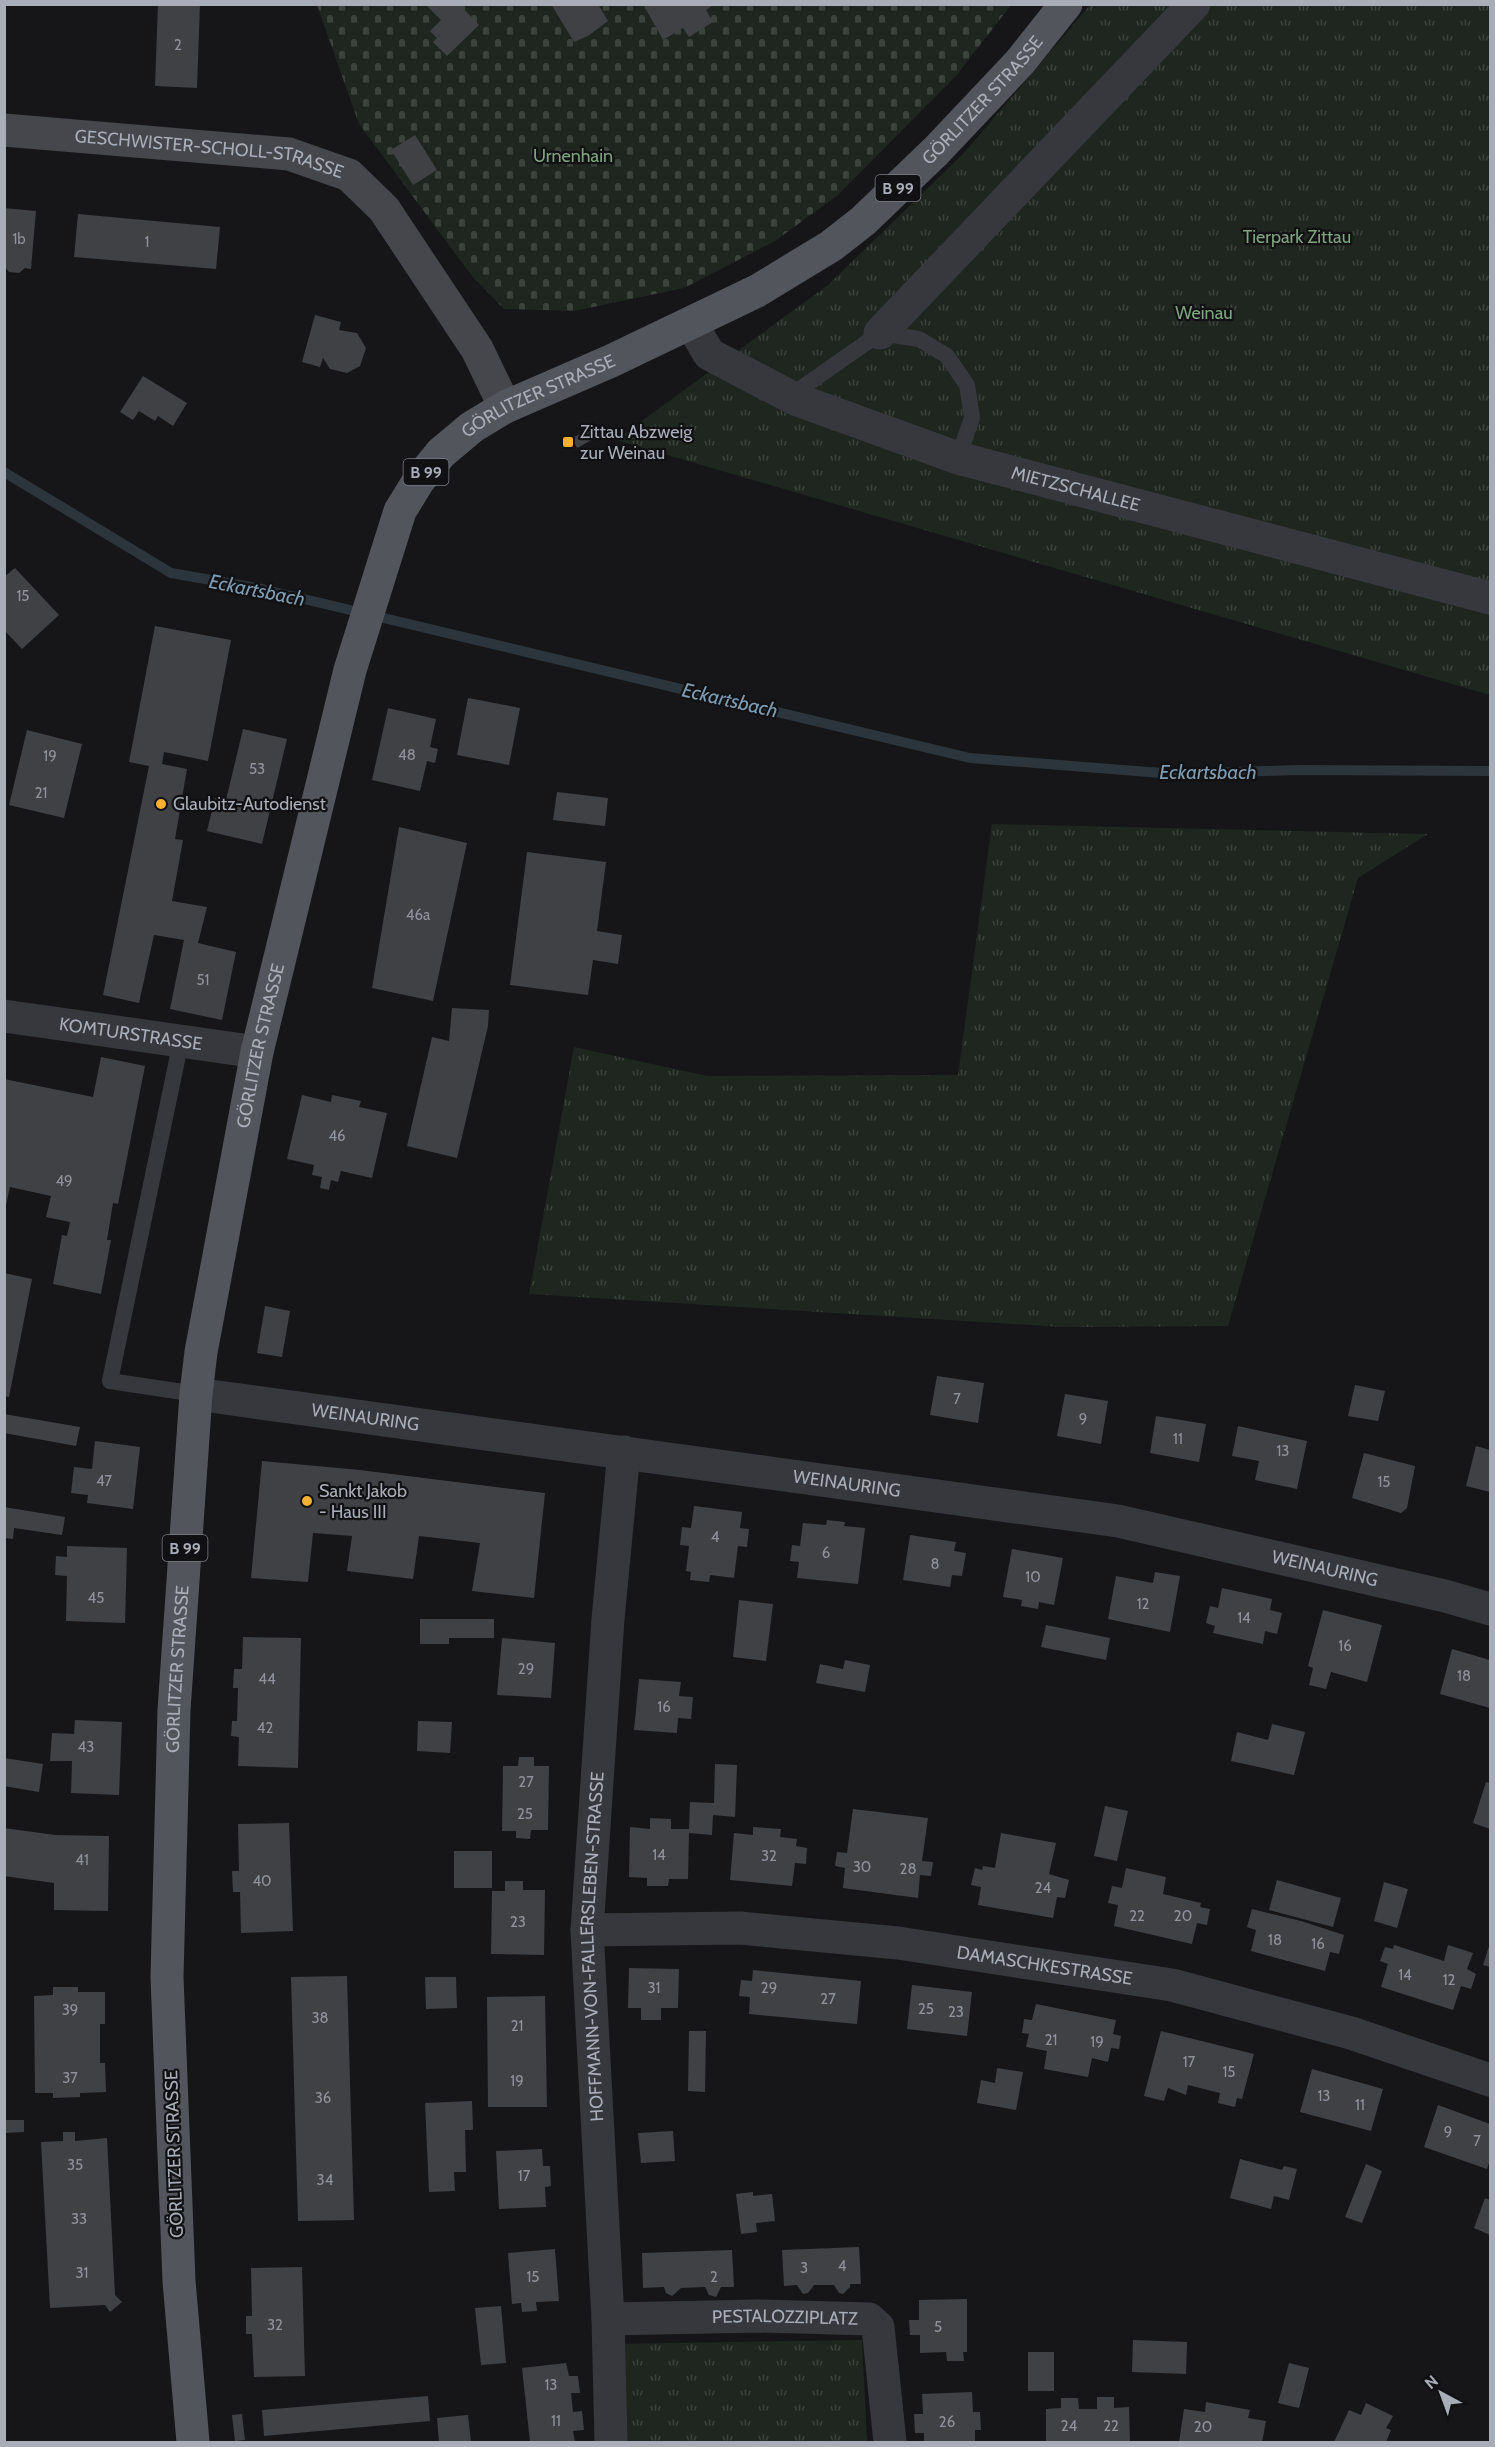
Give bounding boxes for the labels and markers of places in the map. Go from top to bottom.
place label: Zittau Abzweig zur Weinau [580,421,693,464]
marker: Zittau Abzweig zur Weinau [561,435,575,449]
place label: Glaubitz-Autodienst [173,793,326,815]
marker: Glaubitz-Autodienst [154,797,168,811]
place label: Sankt Jakob - Haus III [319,1480,407,1523]
marker: Sankt Jakob - Haus III [300,1494,314,1508]

